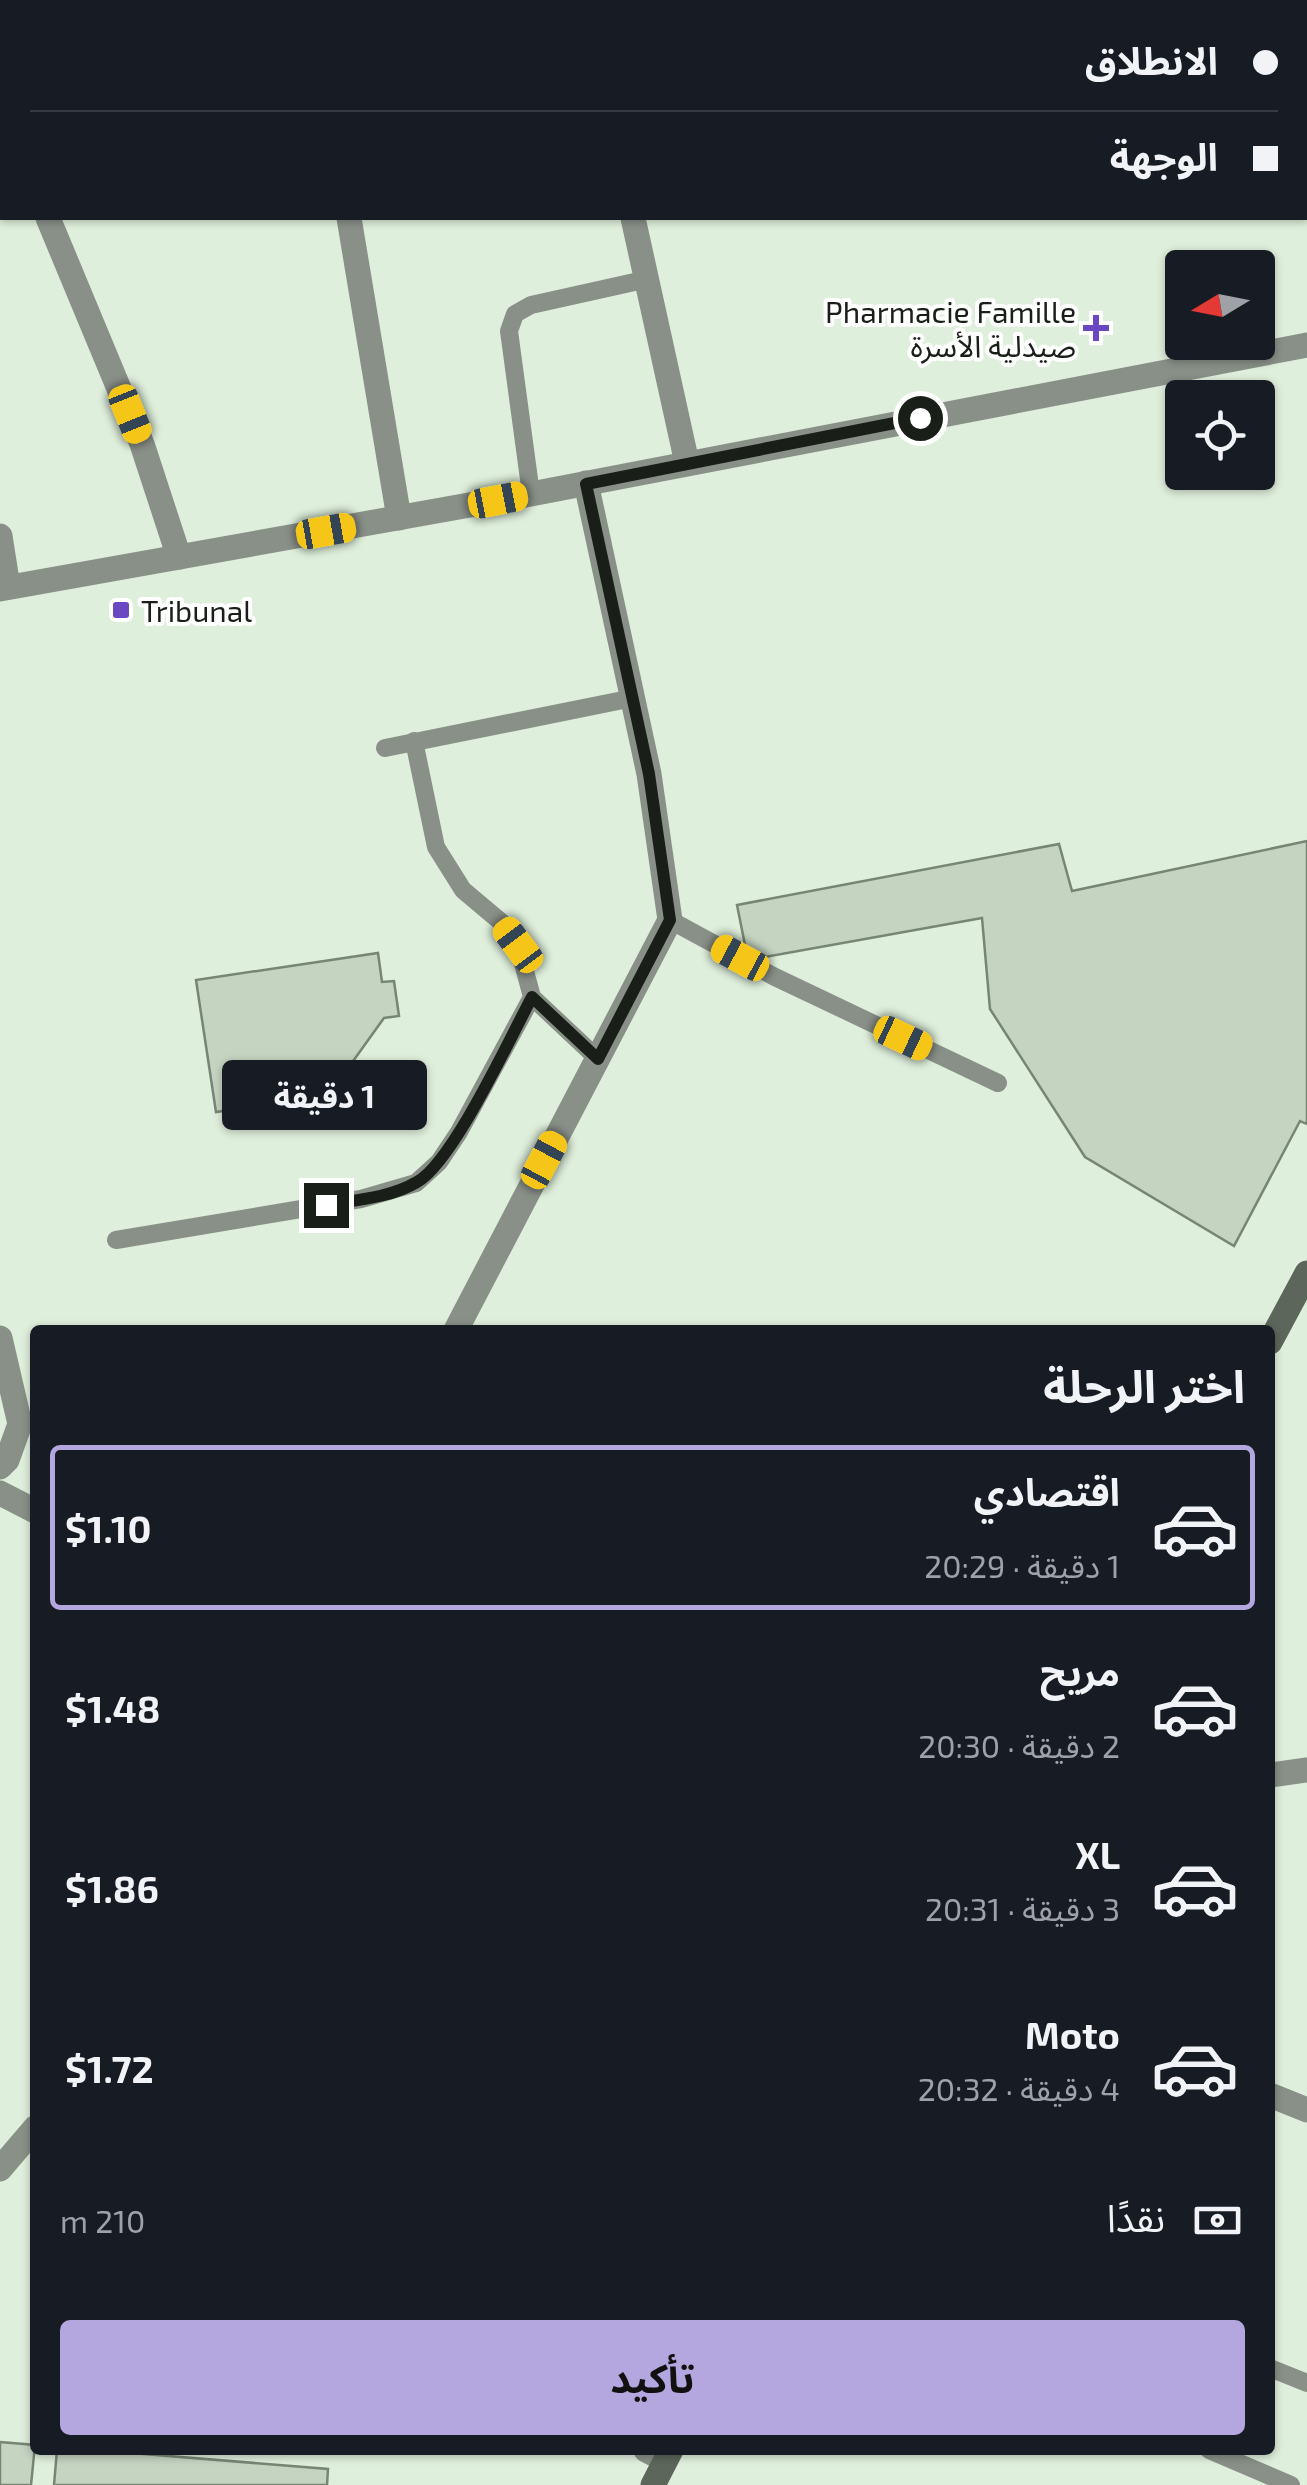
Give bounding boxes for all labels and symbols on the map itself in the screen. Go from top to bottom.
north arrow [1165,250,1275,360]
place label: Pharmacie Famille صيدلية الأسرة [825,293,1076,364]
marker: Pharmacie Famille صيدلية الأسرة [1085,317,1107,339]
car [105,381,155,447]
route start [898,396,943,441]
car [466,480,530,520]
car [294,511,358,551]
place label: Tribunal [141,592,252,628]
marker: Tribunal [110,599,132,621]
car [488,912,548,978]
car [706,931,774,985]
car [869,1012,937,1064]
callout: 1 دقيقة [224,1060,428,1130]
car [517,1126,571,1194]
route end [304,1183,349,1228]

